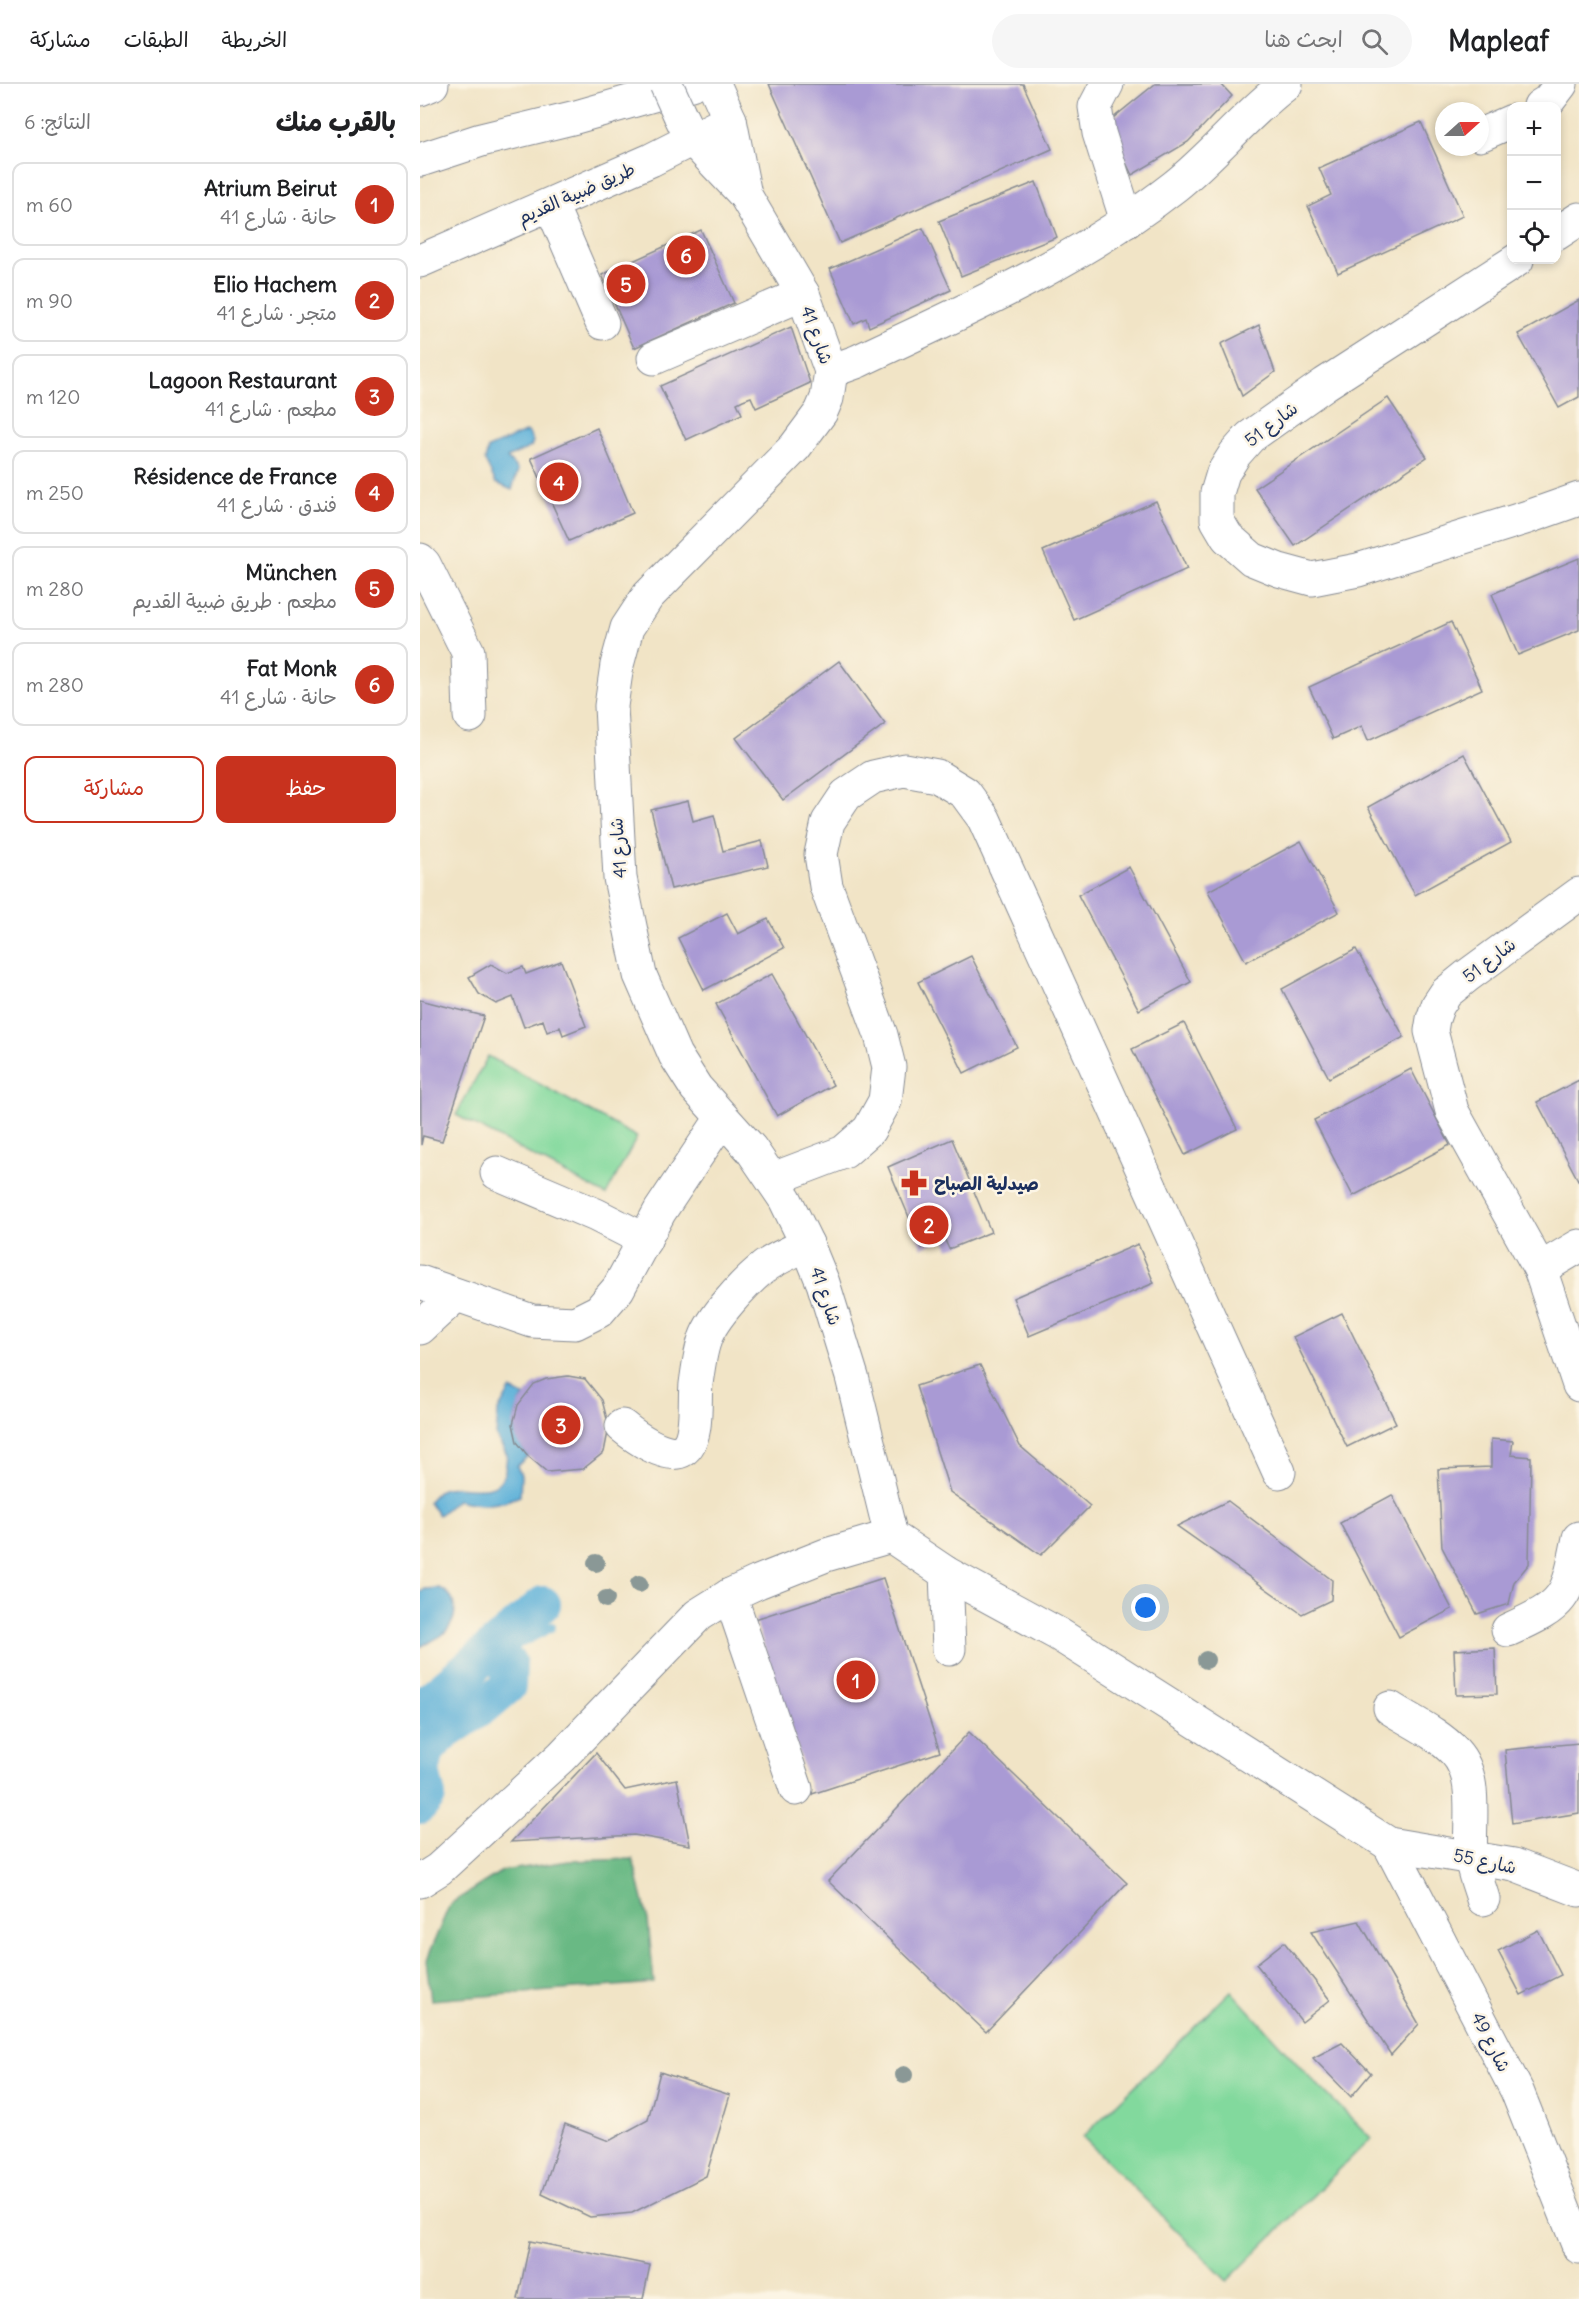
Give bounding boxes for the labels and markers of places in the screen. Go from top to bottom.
pin: 6 [666,232,706,278]
pin: 5 [606,262,646,306]
pin: 4 [540,460,578,504]
pharmacy icon: صيدلية الصباح [899,1168,929,1198]
place label: صيدلية الصباح [934,1172,1039,1195]
pin: 2 [910,1202,948,1248]
pin: 3 [542,1402,580,1448]
pin: 1 [836,1658,876,1702]

